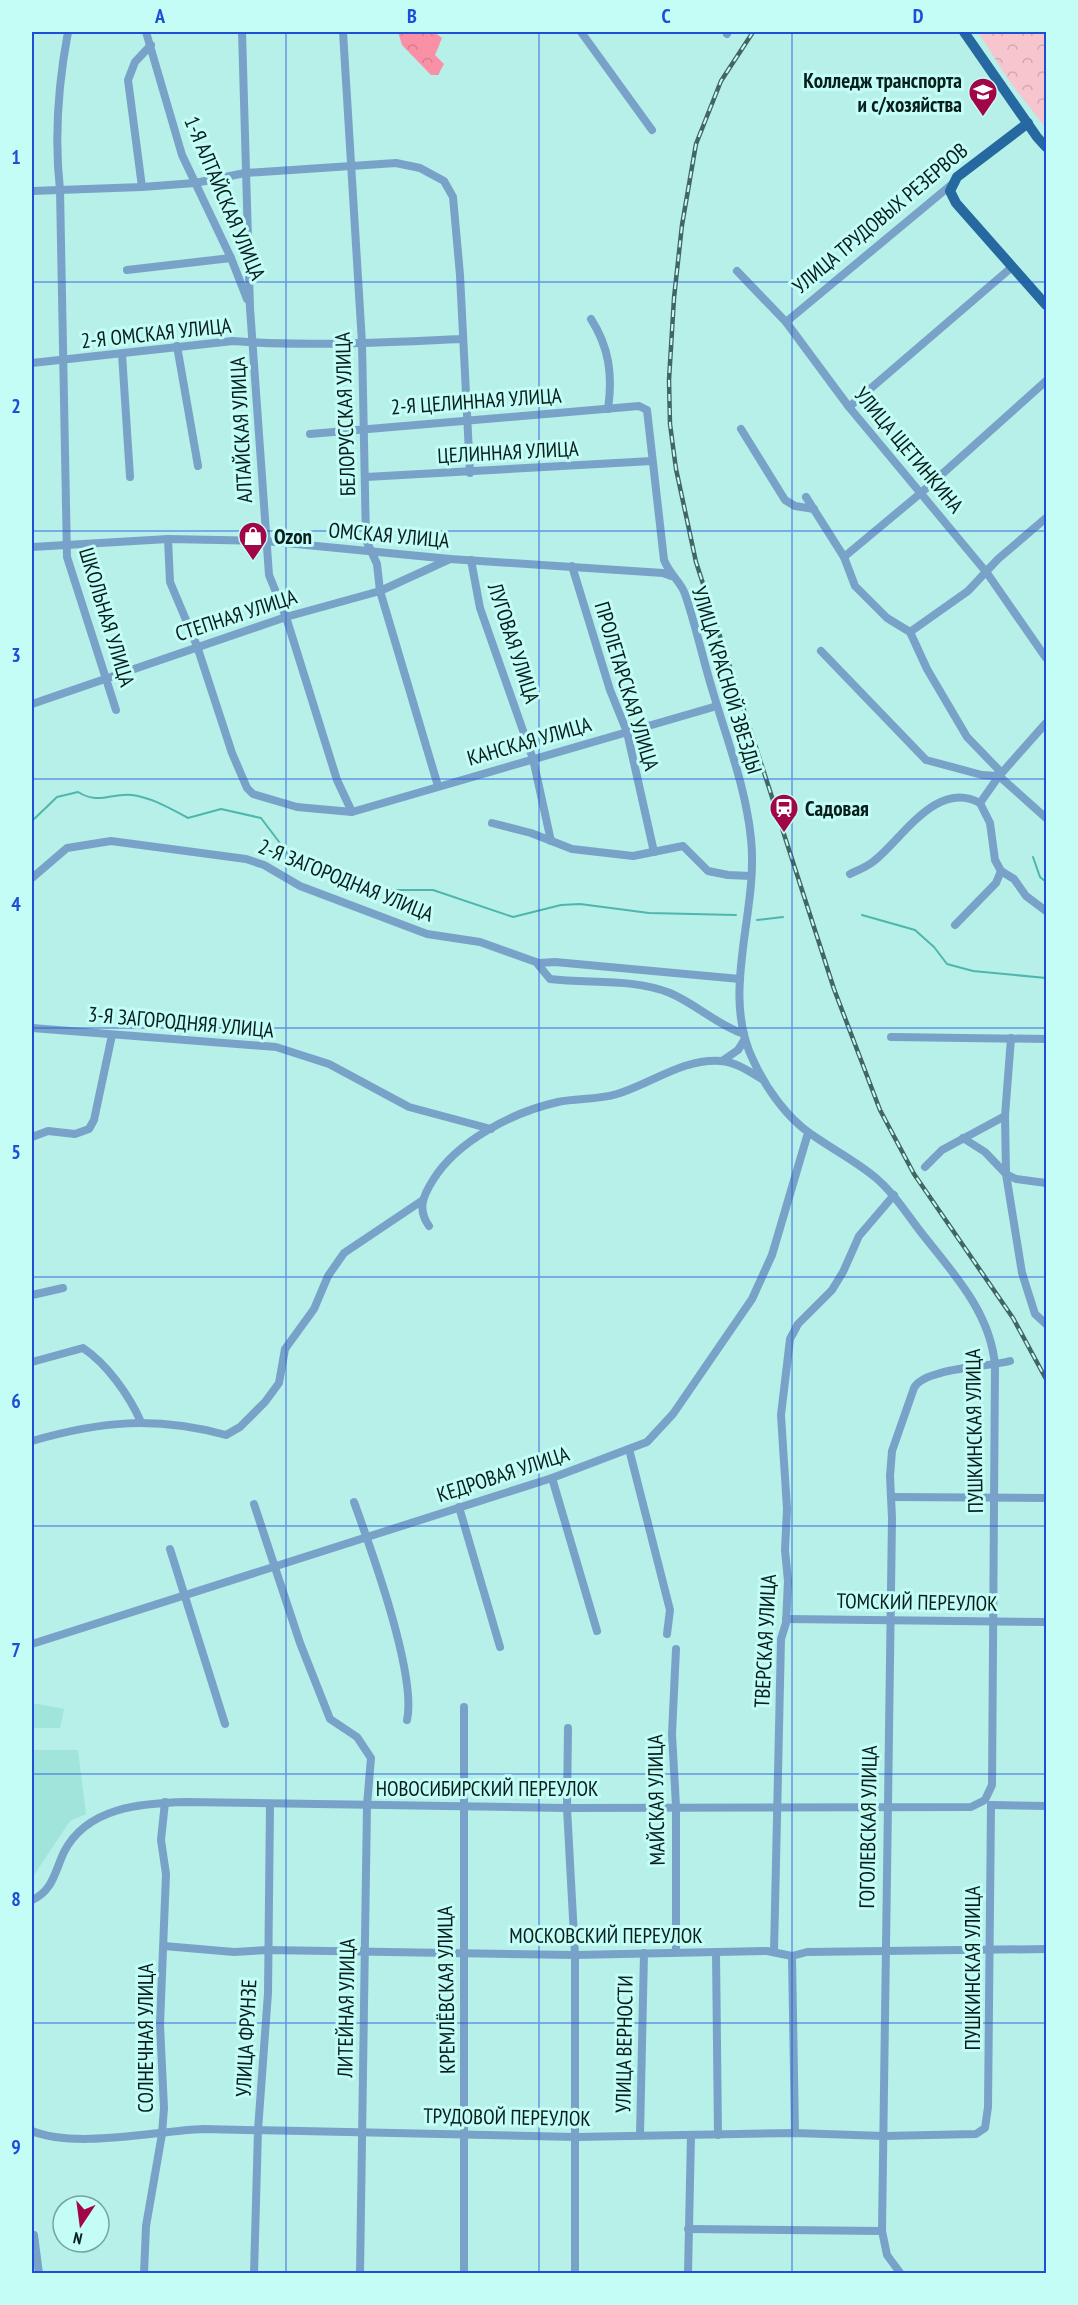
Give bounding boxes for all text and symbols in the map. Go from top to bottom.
text: A [154,3,166,29]
text: B [407,3,417,29]
text: C [661,3,671,29]
text: D [913,3,924,29]
place label: Колледж транспорта и с/хозяйства [803,67,962,118]
school or university icon: Колледж транспорта и с/хозяйства [967,76,999,118]
street label: 1-Я АЛТАЙСКАЯ УЛИЦА [178,112,272,284]
street label: УЛИЦА ТРУДОВЫХ РЕЗЕРВОВ [787,137,973,299]
text: 1 [11,144,21,170]
street label: 2-Я ОМСКАЯ УЛИЦА [80,312,232,354]
street label: БЕЛОРУССКАЯ УЛИЦА [329,332,361,496]
street label: АЛТАЙСКАЯ УЛИЦА [224,356,258,504]
street label: 2-Я ЦЕЛИННАЯ УЛИЦА [390,382,562,420]
street label: УЛИЦА ЩЕТИНКИНА [849,382,969,518]
text: 2 [11,393,21,419]
street label: ЦЕЛИННАЯ УЛИЦА [437,435,579,469]
street label: ОМСКАЯ УЛИЦА [327,516,451,554]
shop icon: Ozon [237,520,269,562]
place label: Ozon [274,523,312,550]
street label: ШКОЛЬНАЯ УЛИЦА [73,544,141,690]
street label: ЛУГОВАЯ УЛИЦА [482,579,546,707]
street label: СТЕПНАЯ УЛИЦА [172,583,300,647]
street label: УЛИЦА КРАСНОЙ ЗВЕЗДЫ [686,583,768,777]
street label: ПРОЛЕТАРСКАЯ УЛИЦА [589,598,666,774]
text: 3 [11,642,21,668]
street label: КАНСКАЯ УЛИЦА [464,710,594,772]
station icon: Садовая [768,792,800,834]
place label: Садовая [805,795,869,822]
street label: 2-Я ЗАГОРОДНАЯ УЛИЦА [254,833,438,927]
text: 4 [11,891,21,917]
street label: 3-Я ЗАГОРОДНЯЯ УЛИЦА [87,1000,275,1044]
text: 5 [11,1139,21,1165]
street label: ПУШКИНСКАЯ УЛИЦА [959,1348,989,1513]
text: 6 [11,1388,21,1414]
street label: КЕДРОВАЯ УЛИЦА [433,1440,573,1508]
street label: ТВЕРСКАЯ УЛИЦА [748,1573,782,1708]
street label: ТОМСКИЙ ПЕРЕУЛОК [836,1587,998,1617]
text: 7 [11,1637,21,1663]
street label: МАЙСКАЯ УЛИЦА [641,1734,671,1866]
street label: ГОГОЛЕВСКАЯ УЛИЦА [853,1745,883,1909]
street label: НОВОСИБИРСКИЙ ПЕРЕУЛОК [376,1775,598,1802]
text: 8 [11,1886,21,1912]
street label: ПУШКИНСКАЯ УЛИЦА [959,1886,986,2050]
street label: КРЕМЛЁВСКАЯ УЛИЦА [431,1906,461,2074]
street label: МОСКОВСКИЙ ПЕРЕУЛОК [509,1922,703,1949]
street label: ЛИТЕЙНАЯ УЛИЦА [331,1938,361,2079]
street label: СОЛНЕЧНАЯ УЛИЦА [132,1963,159,2113]
street label: УЛИЦА ВЕРНОСТИ [609,1975,639,2113]
street label: УЛИЦА ФРУНЗЕ [229,1979,263,2097]
street label: ТРУДОВОЙ ПЕРЕУЛОК [423,2102,591,2132]
text: 9 [11,2134,21,2160]
north arrow [51,2194,111,2254]
text: N [71,2228,84,2249]

